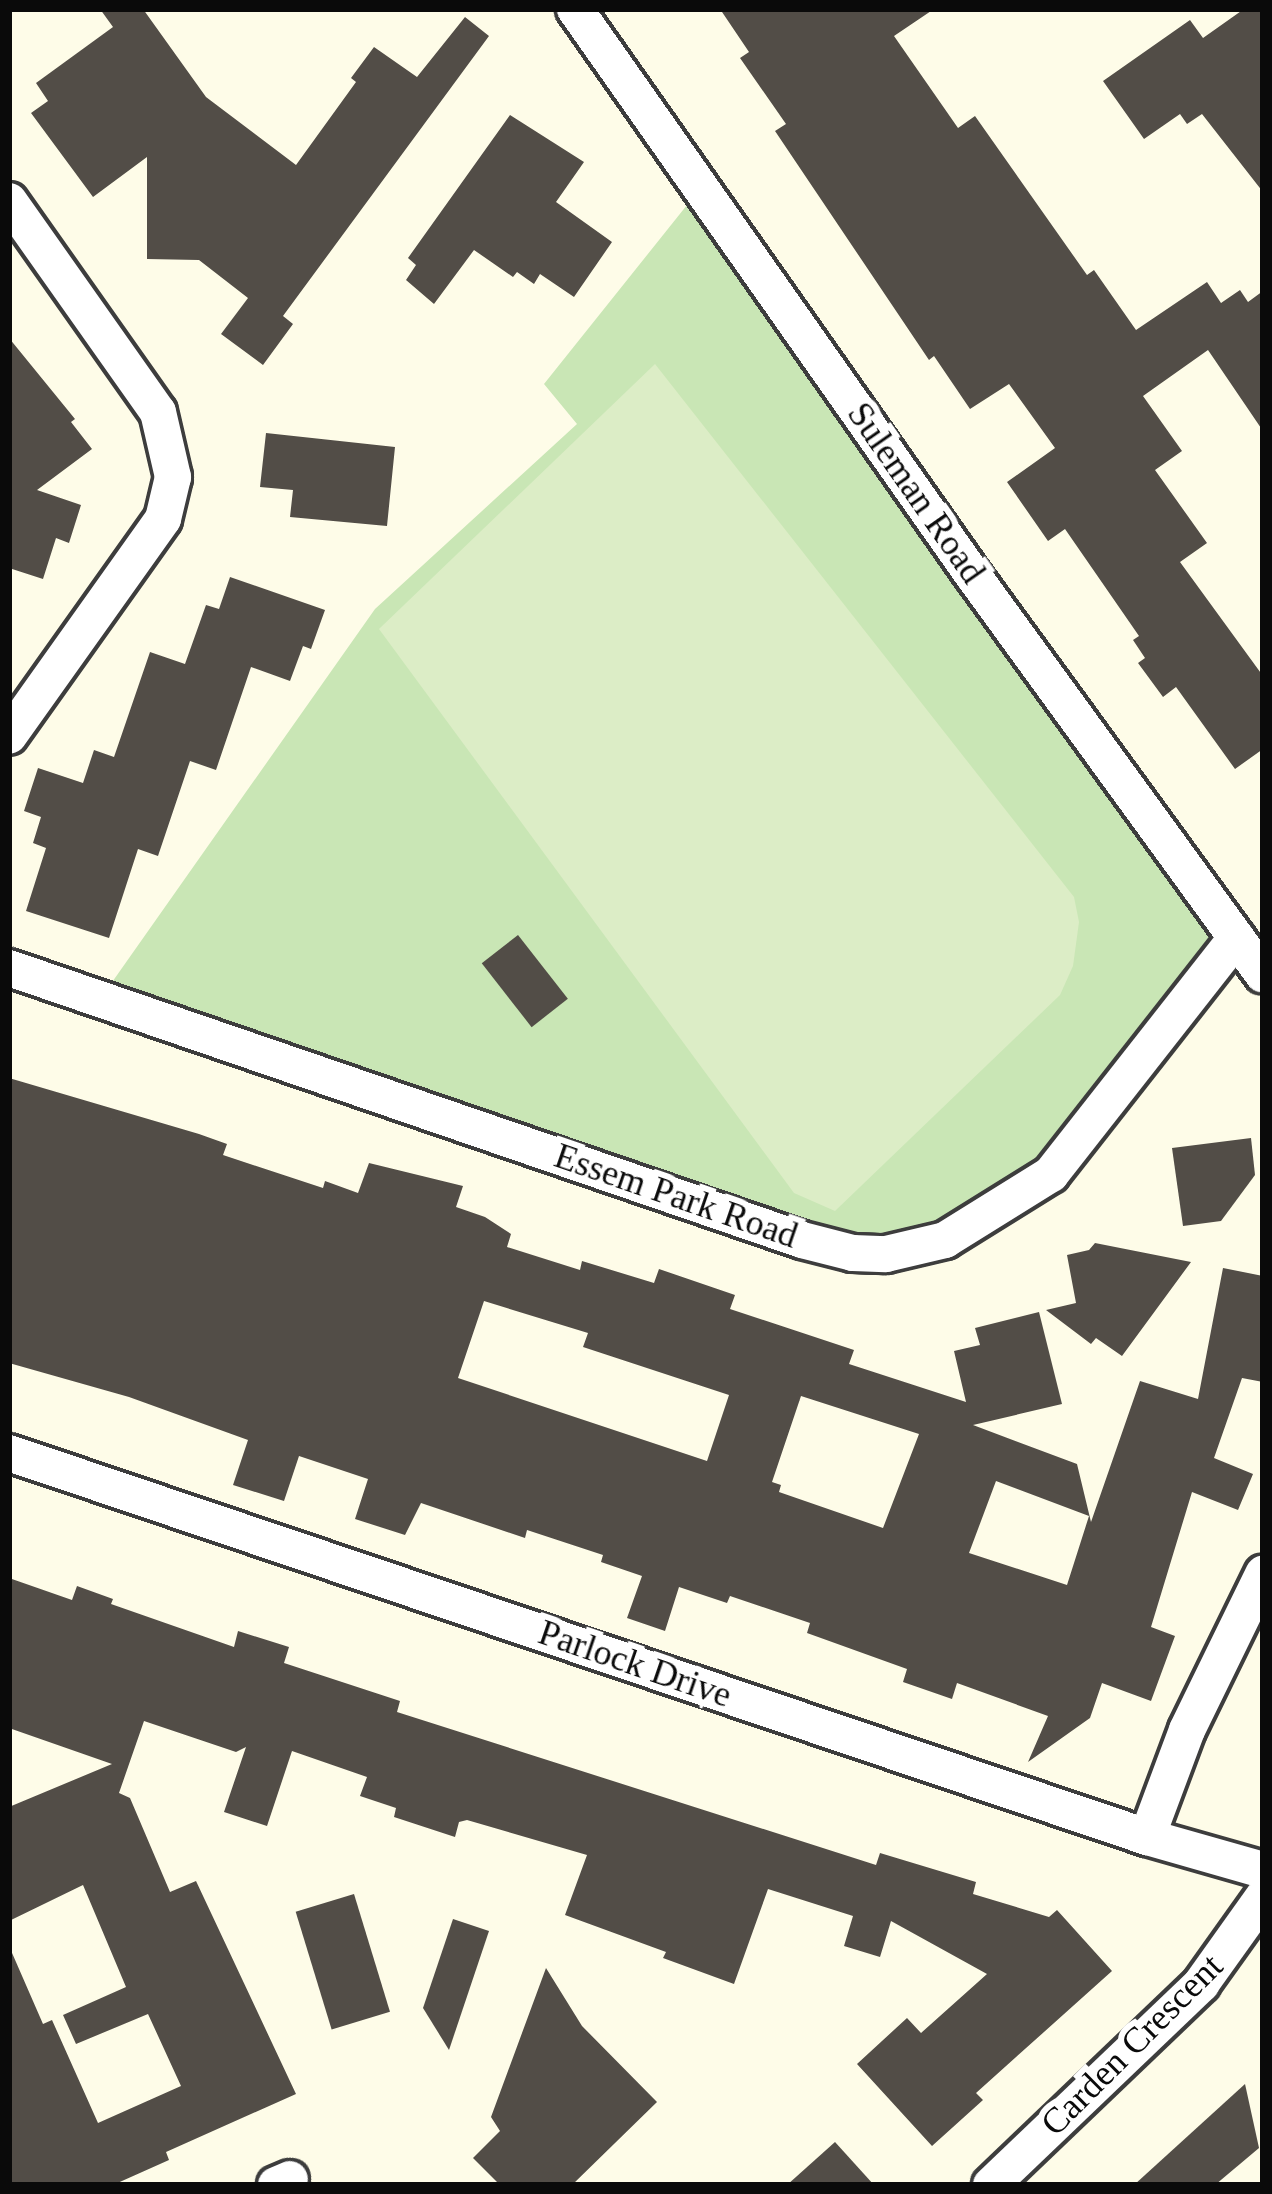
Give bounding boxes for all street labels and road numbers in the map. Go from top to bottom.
street label: Suleman Road [838,394,994,592]
street label: Essem Park Road [549,1134,803,1258]
street label: Parlock Drive [533,1611,737,1717]
street label: Carden Crescent [1032,1945,1232,2145]

